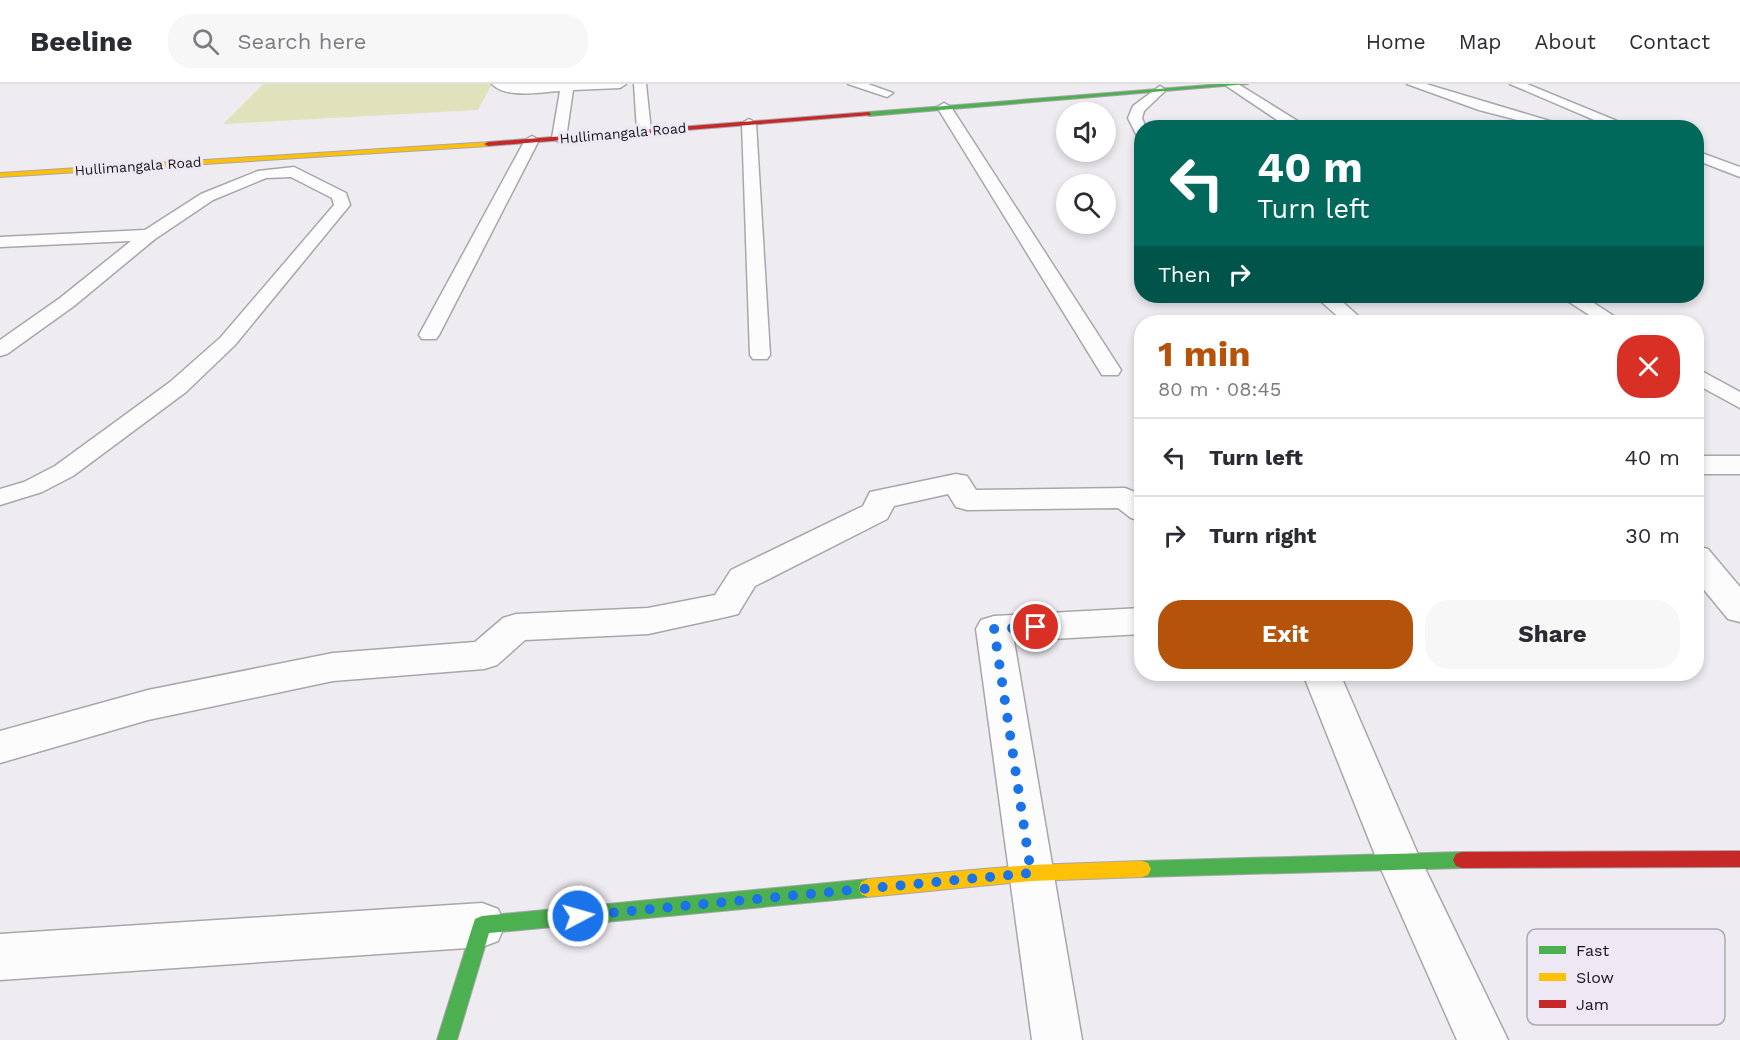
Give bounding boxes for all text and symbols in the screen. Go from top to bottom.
search box [168,14,588,68]
text: Beeline [30,25,132,58]
icon: search [189,25,222,58]
text: Search here [237,29,366,54]
text: Home [1366,29,1426,54]
text: Map [1459,29,1502,54]
text: About [1535,29,1596,54]
text: Contact [1629,29,1710,54]
map controls [1056,102,1116,234]
button: sound [1056,102,1116,162]
street label: Hullimangala Road [559,119,687,147]
text: 40 m [1257,143,1363,192]
icon: left [1158,144,1236,222]
street label: Hullimangala Road [74,154,202,178]
button: search [1056,174,1116,234]
text: Turn left [1257,193,1369,225]
icon: right [1223,258,1256,291]
text: Then [1158,262,1211,287]
text: 1 min [1158,333,1250,375]
button: close [1617,335,1680,398]
text: 80 m · 08:45 [1158,377,1281,401]
icon: left [1158,441,1191,474]
text: Turn left [1209,445,1303,470]
text: 40 m [1624,445,1680,470]
icon: right [1158,519,1191,552]
text: Turn right [1209,523,1316,548]
text: 30 m [1625,523,1680,548]
button: Exit [1158,600,1413,669]
button: Share [1425,600,1680,669]
pin [1010,601,1061,652]
icon: arrive [1019,610,1052,643]
position arrow [546,884,610,948]
legend [1527,929,1725,1025]
text: Fast [1576,941,1609,960]
text: Slow [1576,968,1614,987]
text: Jam [1576,995,1609,1014]

